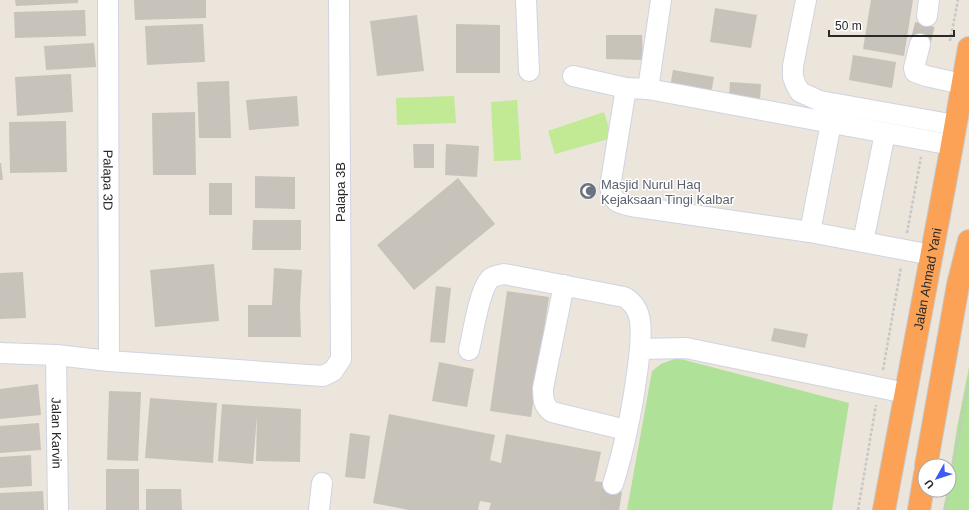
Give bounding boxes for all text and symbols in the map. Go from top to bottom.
scale bar [829,12,954,38]
text: 50 m [835,19,862,33]
street label: Palapa 3D [100,150,116,210]
street label: Palapa 3B [333,162,348,222]
place label: Masjid Nurul Haq Kejaksaan Tingi Kalbar [601,177,735,207]
mosque icon: Masjid Nurul Haq Kejaksaan Tingi Kalbar [578,181,598,201]
street label: Jalan Ahmad Yani [911,227,944,331]
street label: Jalan Karvin [49,397,64,469]
north arrow [917,458,957,498]
text: U [922,477,936,491]

